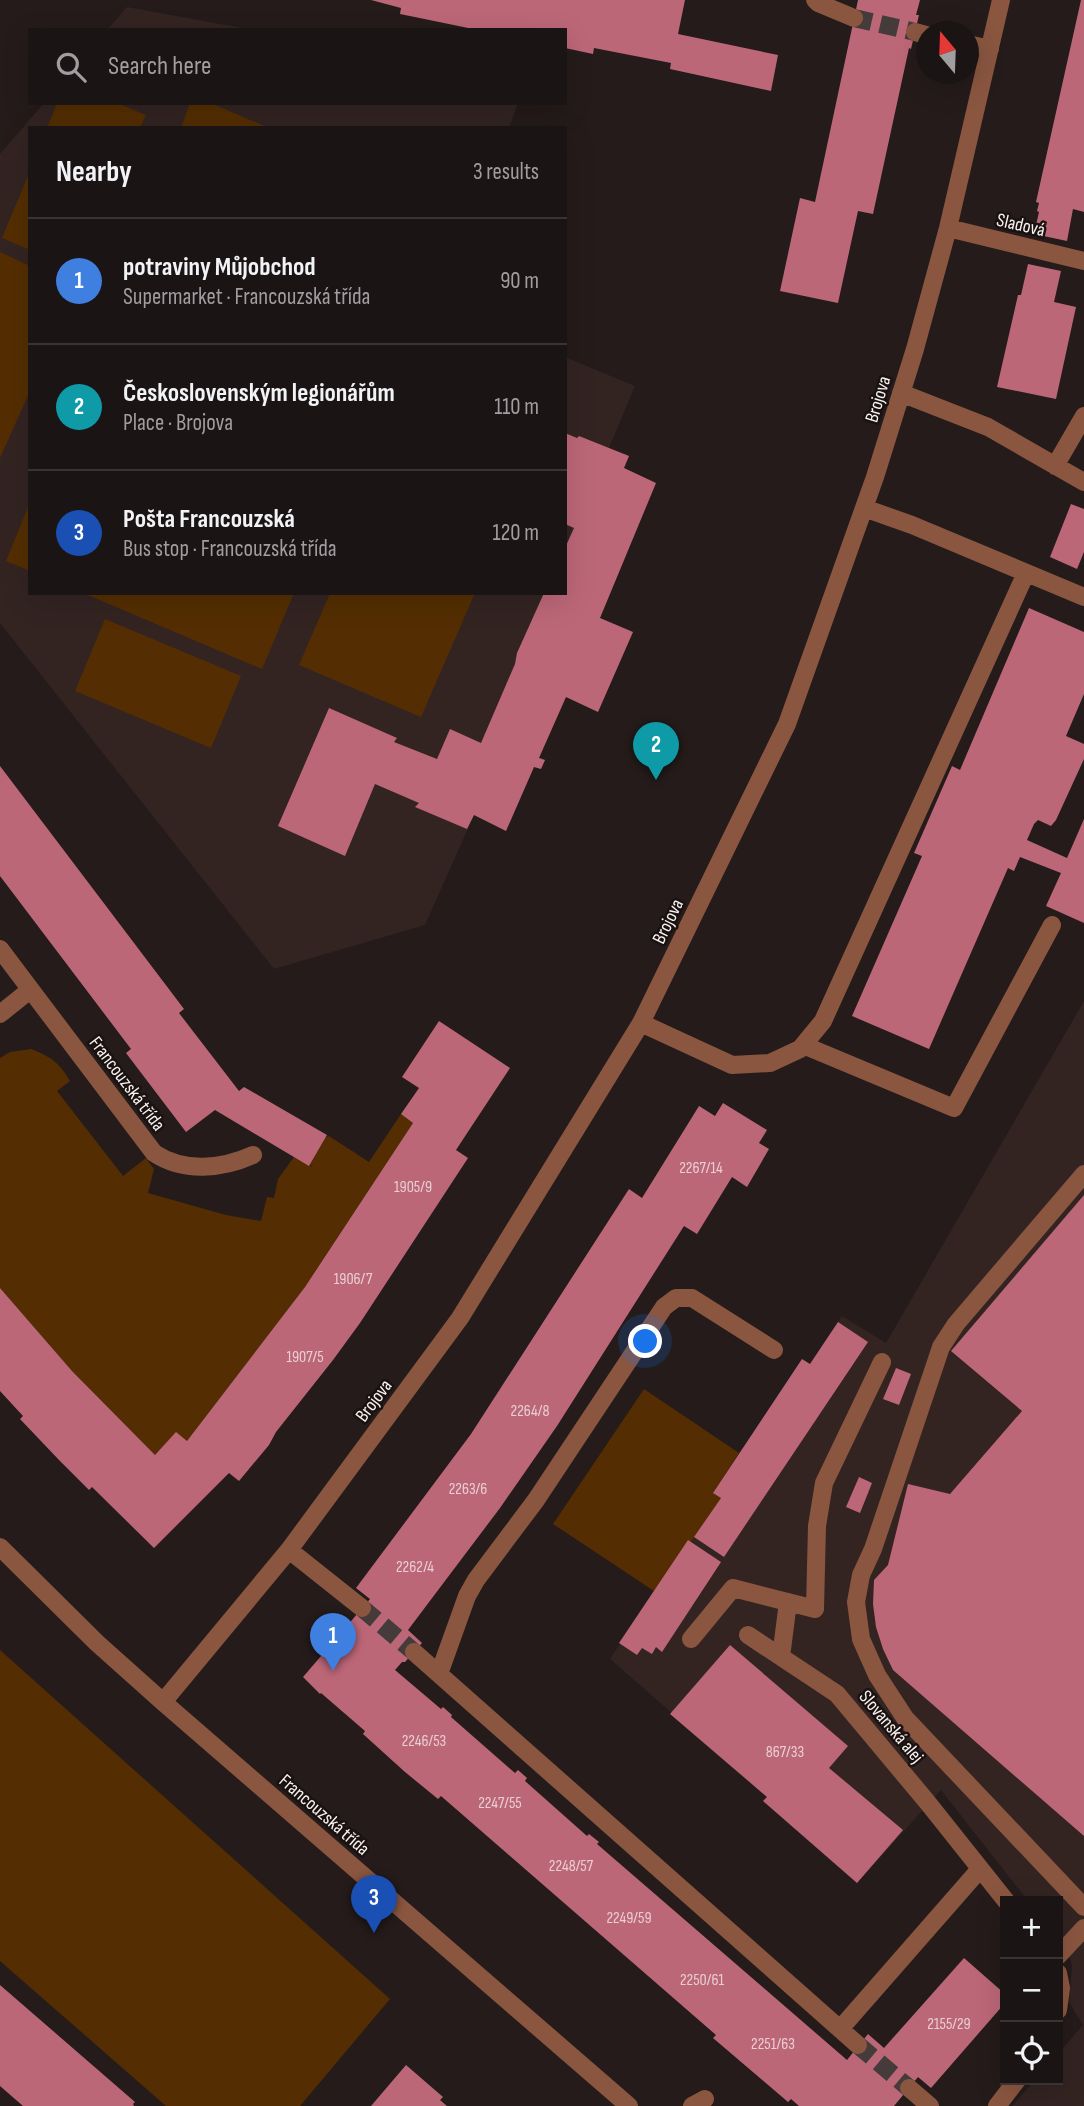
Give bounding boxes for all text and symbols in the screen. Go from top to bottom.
north arrow [916,21,979,84]
search box [28,28,567,105]
icon: search [52,48,90,86]
text: Search here [108,51,211,82]
text: Nearby [56,154,132,190]
text: 3 results [473,158,539,186]
street label: Sladová [994,209,1047,242]
text: potraviny Můjobchod [123,252,316,283]
text: 1 [74,267,84,295]
text: 90 m [500,267,539,295]
text: Supermarket · Francouzská třída [123,283,370,311]
street label: Brojova [861,374,896,425]
text: Československým legionářům [123,378,395,409]
text: 2 [74,393,84,421]
text: 110 m [494,393,539,421]
text: Place · Brojova [123,409,233,437]
text: Pošta Francouzská [123,504,295,535]
text: 3 [74,519,84,547]
text: 120 m [493,519,539,547]
text: Bus stop · Francouzská třída [123,535,337,563]
pin: 2 [633,722,679,780]
street label: Brojova [648,895,689,948]
street label: Francouzská třída [84,1032,170,1136]
house number: 2267/14 [679,1159,723,1178]
house number: 1905/9 [394,1178,432,1197]
house number: 1906/7 [334,1270,373,1289]
your location [628,1324,662,1358]
house number: 1907/5 [286,1348,324,1367]
street label: Brojova [351,1375,398,1427]
house number: 2264/8 [511,1402,549,1421]
house number: 2263/6 [449,1480,487,1499]
house number: 2262/4 [396,1558,434,1577]
pin: 1 [310,1613,356,1671]
street label: Slovanská alej [854,1686,928,1768]
house number: 2246/53 [402,1732,446,1751]
house number: 867/33 [766,1743,804,1762]
street label: Francouzská třída [274,1770,374,1861]
house number: 2247/55 [478,1794,522,1813]
house number: 2248/57 [549,1857,594,1876]
pin: 3 [351,1875,397,1933]
map controls [1000,1896,1063,2085]
button: + [1000,1896,1063,1959]
house number: 2249/59 [606,1909,652,1928]
button: − [1000,1959,1063,2022]
house number: 2250/61 [680,1971,724,1990]
house number: 2155/29 [927,2015,971,2034]
button: locate [1000,2022,1063,2085]
house number: 2251/63 [751,2035,795,2054]

